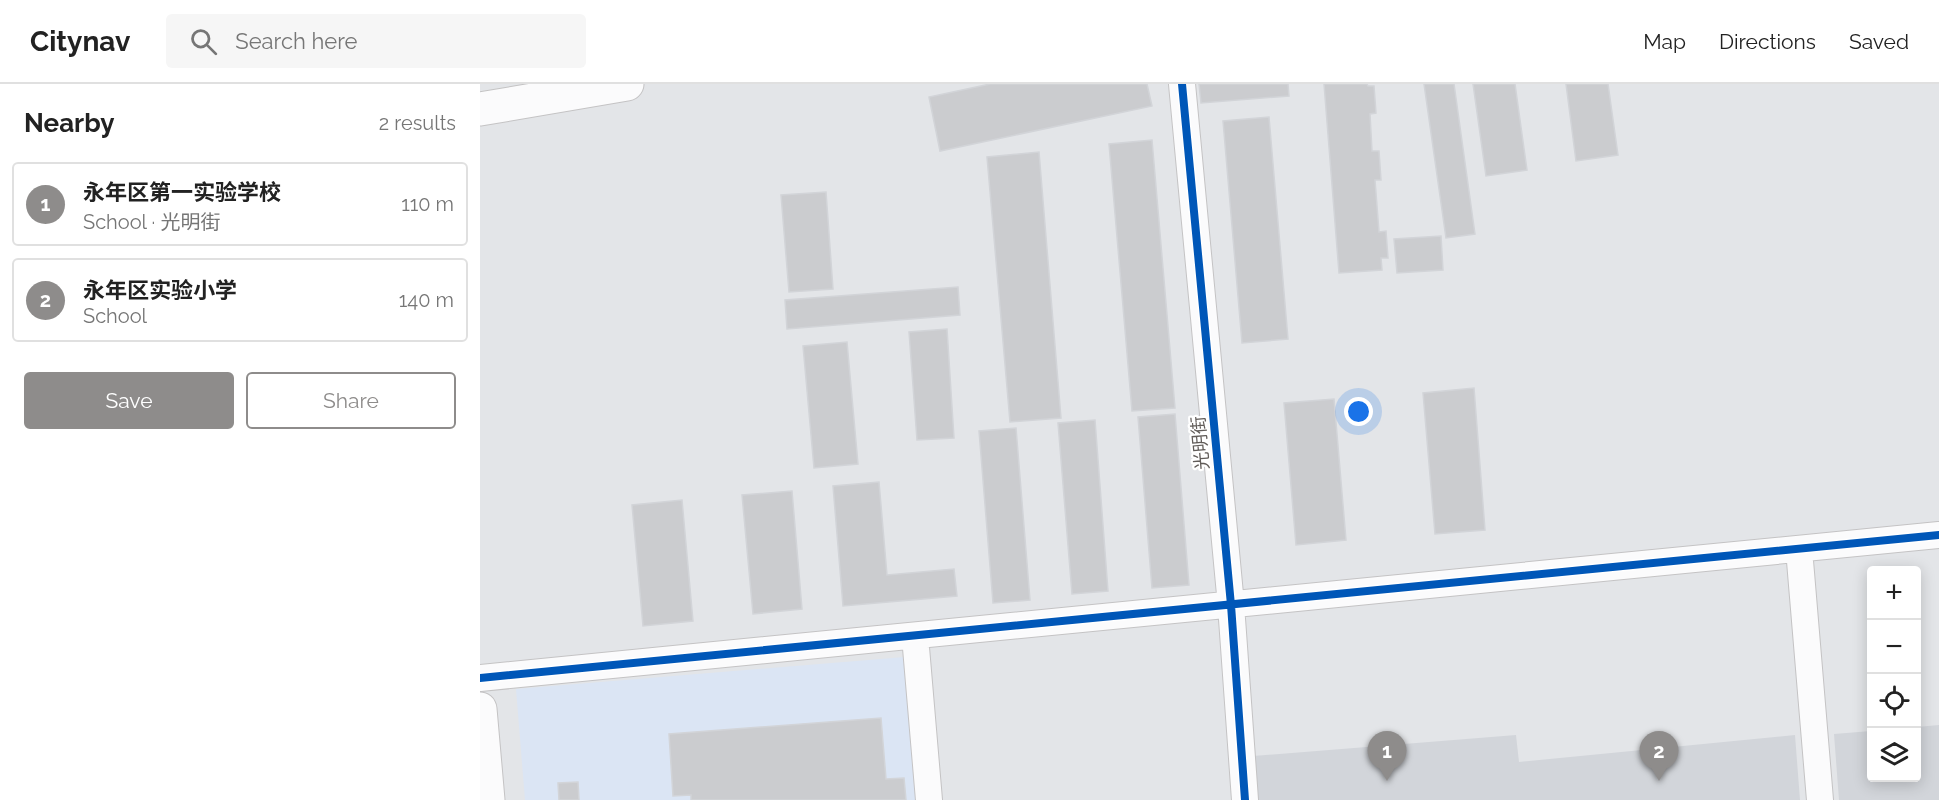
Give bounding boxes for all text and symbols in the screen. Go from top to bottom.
search box [166,14,586,68]
text: Citynav [30,25,130,58]
icon: search [187,25,220,58]
text: Search here [235,28,357,54]
text: Map [1643,29,1686,54]
text: Directions [1719,29,1816,54]
text: Saved [1849,29,1909,54]
text: Nearby [24,108,114,138]
text: 2 results [379,111,456,135]
text: 永年区第一实验学校 [83,179,281,205]
text: 1 [41,192,50,216]
text: 110 m [401,192,454,216]
text: School · 光明街 [83,210,220,234]
text: 永年区实验小学 [83,277,237,303]
text: 2 [40,288,51,312]
text: 140 m [399,288,454,312]
text: School [83,304,147,328]
button: Save [24,372,234,429]
button: Share [246,372,456,429]
your location [1344,397,1373,426]
street label: 光明街 [1187,415,1213,471]
map controls [1867,566,1921,782]
button: + [1867,566,1921,620]
button: − [1867,620,1921,674]
button: locate [1867,674,1921,728]
button: layers [1867,728,1921,782]
pin: 1 [1368,732,1406,781]
pin: 2 [1640,732,1678,781]

